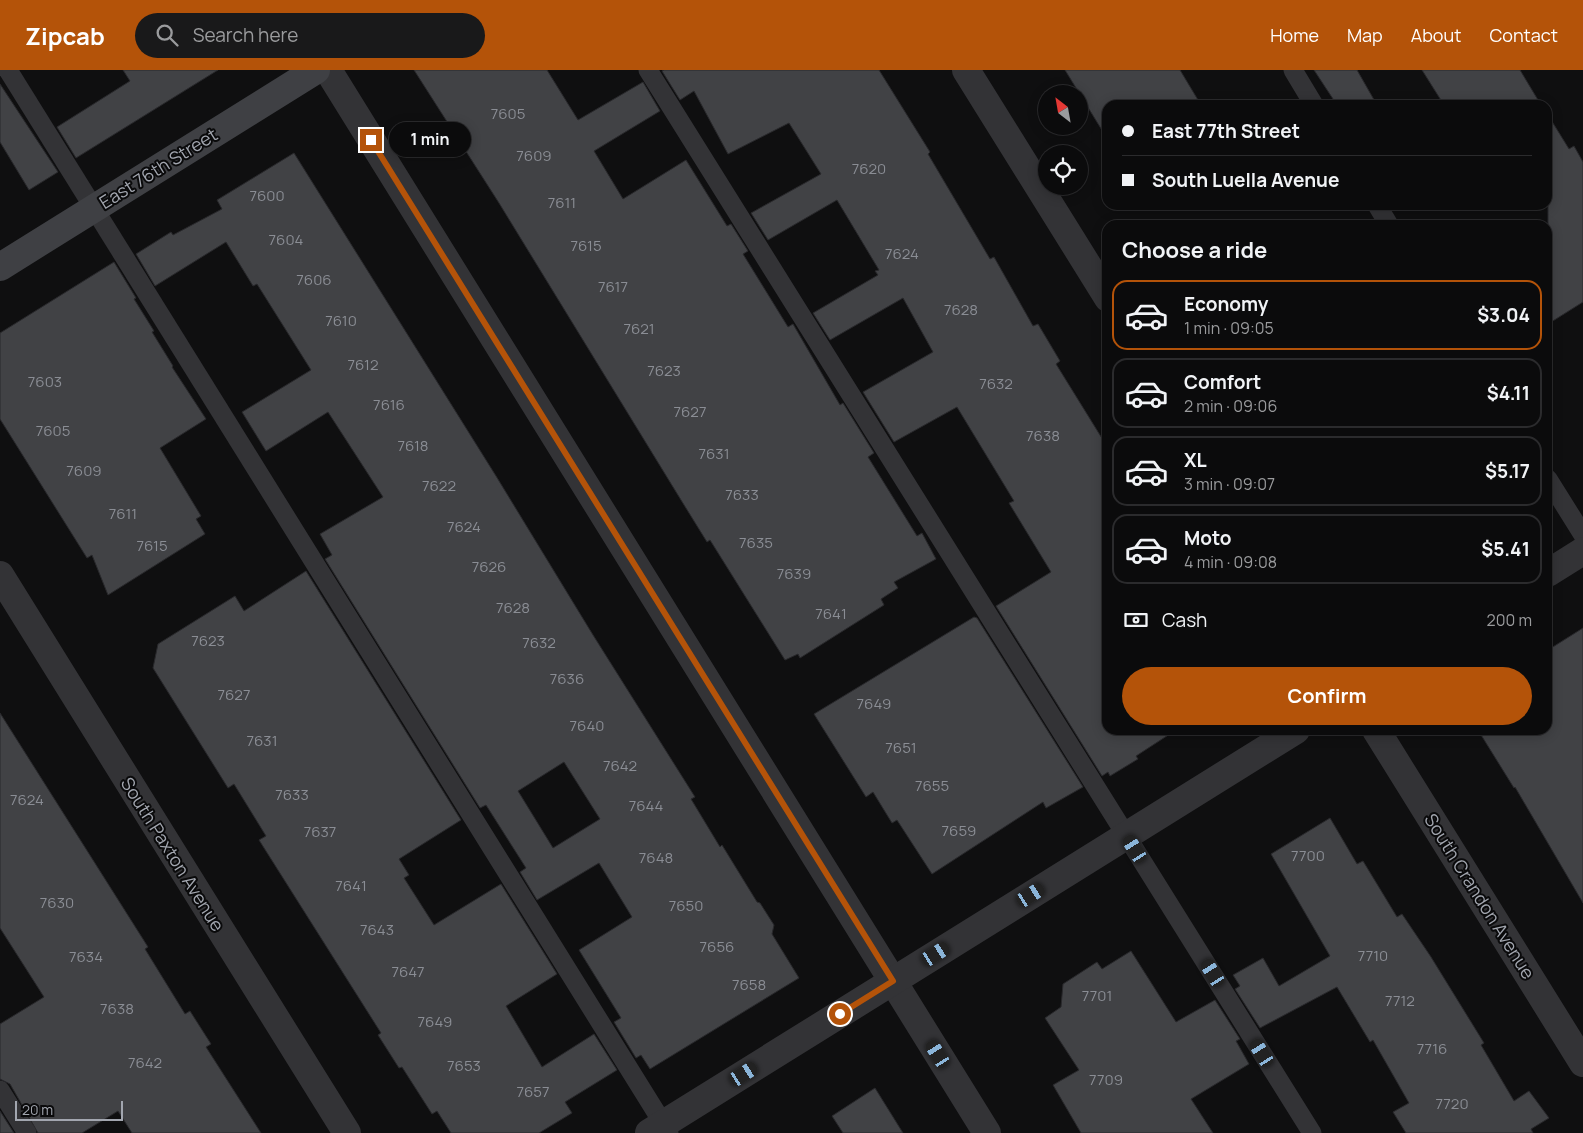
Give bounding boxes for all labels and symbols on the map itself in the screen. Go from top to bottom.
north arrow [1038,85,1088,135]
house number: 7605 [491,103,525,124]
street label: East 76th Street [94,122,222,214]
callout: 1 min [388,122,471,158]
route end [360,129,382,151]
house number: 7609 [516,145,552,166]
house number: 7620 [852,158,886,179]
house number: 7600 [249,185,285,206]
house number: 7611 [548,192,576,213]
house number: 7604 [269,229,304,250]
house number: 7615 [570,235,602,256]
house number: 7624 [885,243,919,264]
house number: 7606 [296,269,332,290]
house number: 7617 [598,276,628,297]
house number: 7628 [944,299,978,320]
house number: 7610 [325,310,357,331]
house number: 7621 [623,318,655,339]
house number: 7612 [347,354,379,375]
house number: 7623 [647,360,681,381]
house number: 7603 [28,371,62,392]
house number: 7632 [979,373,1013,394]
house number: 7616 [373,394,405,415]
house number: 7627 [674,401,706,422]
house number: 7605 [36,420,70,441]
house number: 7638 [1026,425,1060,446]
house number: 7618 [397,435,429,456]
house number: 7631 [699,443,729,464]
house number: 7609 [66,460,102,481]
house number: 7622 [422,475,456,496]
house number: 7633 [725,484,759,505]
house number: 7611 [109,503,137,524]
house number: 7624 [447,516,481,537]
house number: 7635 [739,532,773,553]
house number: 7615 [136,535,168,556]
house number: 7626 [472,556,506,577]
house number: 7639 [777,563,811,584]
house number: 7628 [496,597,530,618]
house number: 7641 [815,603,847,624]
house number: 7623 [191,630,225,651]
house number: 7632 [522,632,556,653]
house number: 7636 [550,668,584,689]
house number: 7627 [218,684,250,705]
house number: 7649 [857,693,891,714]
house number: 7640 [570,715,604,736]
house number: 7631 [247,730,277,751]
house number: 7651 [885,737,917,758]
house number: 7642 [603,755,637,776]
street label: South Paxton Avenue [116,772,230,936]
house number: 7655 [915,775,949,796]
house number: 7633 [275,784,309,805]
house number: 7624 [10,789,44,810]
house number: 7644 [629,795,663,816]
street label: South Crandon Avenue [1419,809,1541,983]
house number: 7659 [942,820,976,841]
house number: 7637 [304,821,336,842]
car [1120,832,1149,866]
house number: 7700 [1291,845,1325,866]
house number: 7648 [639,847,673,868]
house number: 7641 [335,875,367,896]
car [1014,881,1047,909]
house number: 7630 [40,892,74,913]
house number: 7650 [669,895,703,916]
house number: 7643 [360,919,394,940]
house number: 7656 [700,936,734,957]
car [919,940,952,968]
house number: 7710 [1358,945,1388,966]
house number: 7634 [69,946,103,967]
car [1198,956,1227,990]
house number: 7647 [391,961,425,982]
house number: 7658 [732,974,766,995]
house number: 7701 [1082,985,1112,1006]
house number: 7712 [1385,990,1415,1011]
house number: 7638 [100,998,134,1019]
route start [829,1003,851,1025]
house number: 7649 [418,1011,452,1032]
car [1247,1036,1276,1070]
car [923,1037,952,1071]
house number: 7716 [1417,1038,1447,1059]
house number: 7642 [128,1052,162,1073]
house number: 7653 [447,1055,481,1076]
car [727,1060,760,1088]
house number: 7709 [1089,1069,1123,1090]
house number: 7657 [516,1081,550,1102]
house number: 7720 [1435,1093,1469,1114]
scale bar [15,1098,122,1121]

